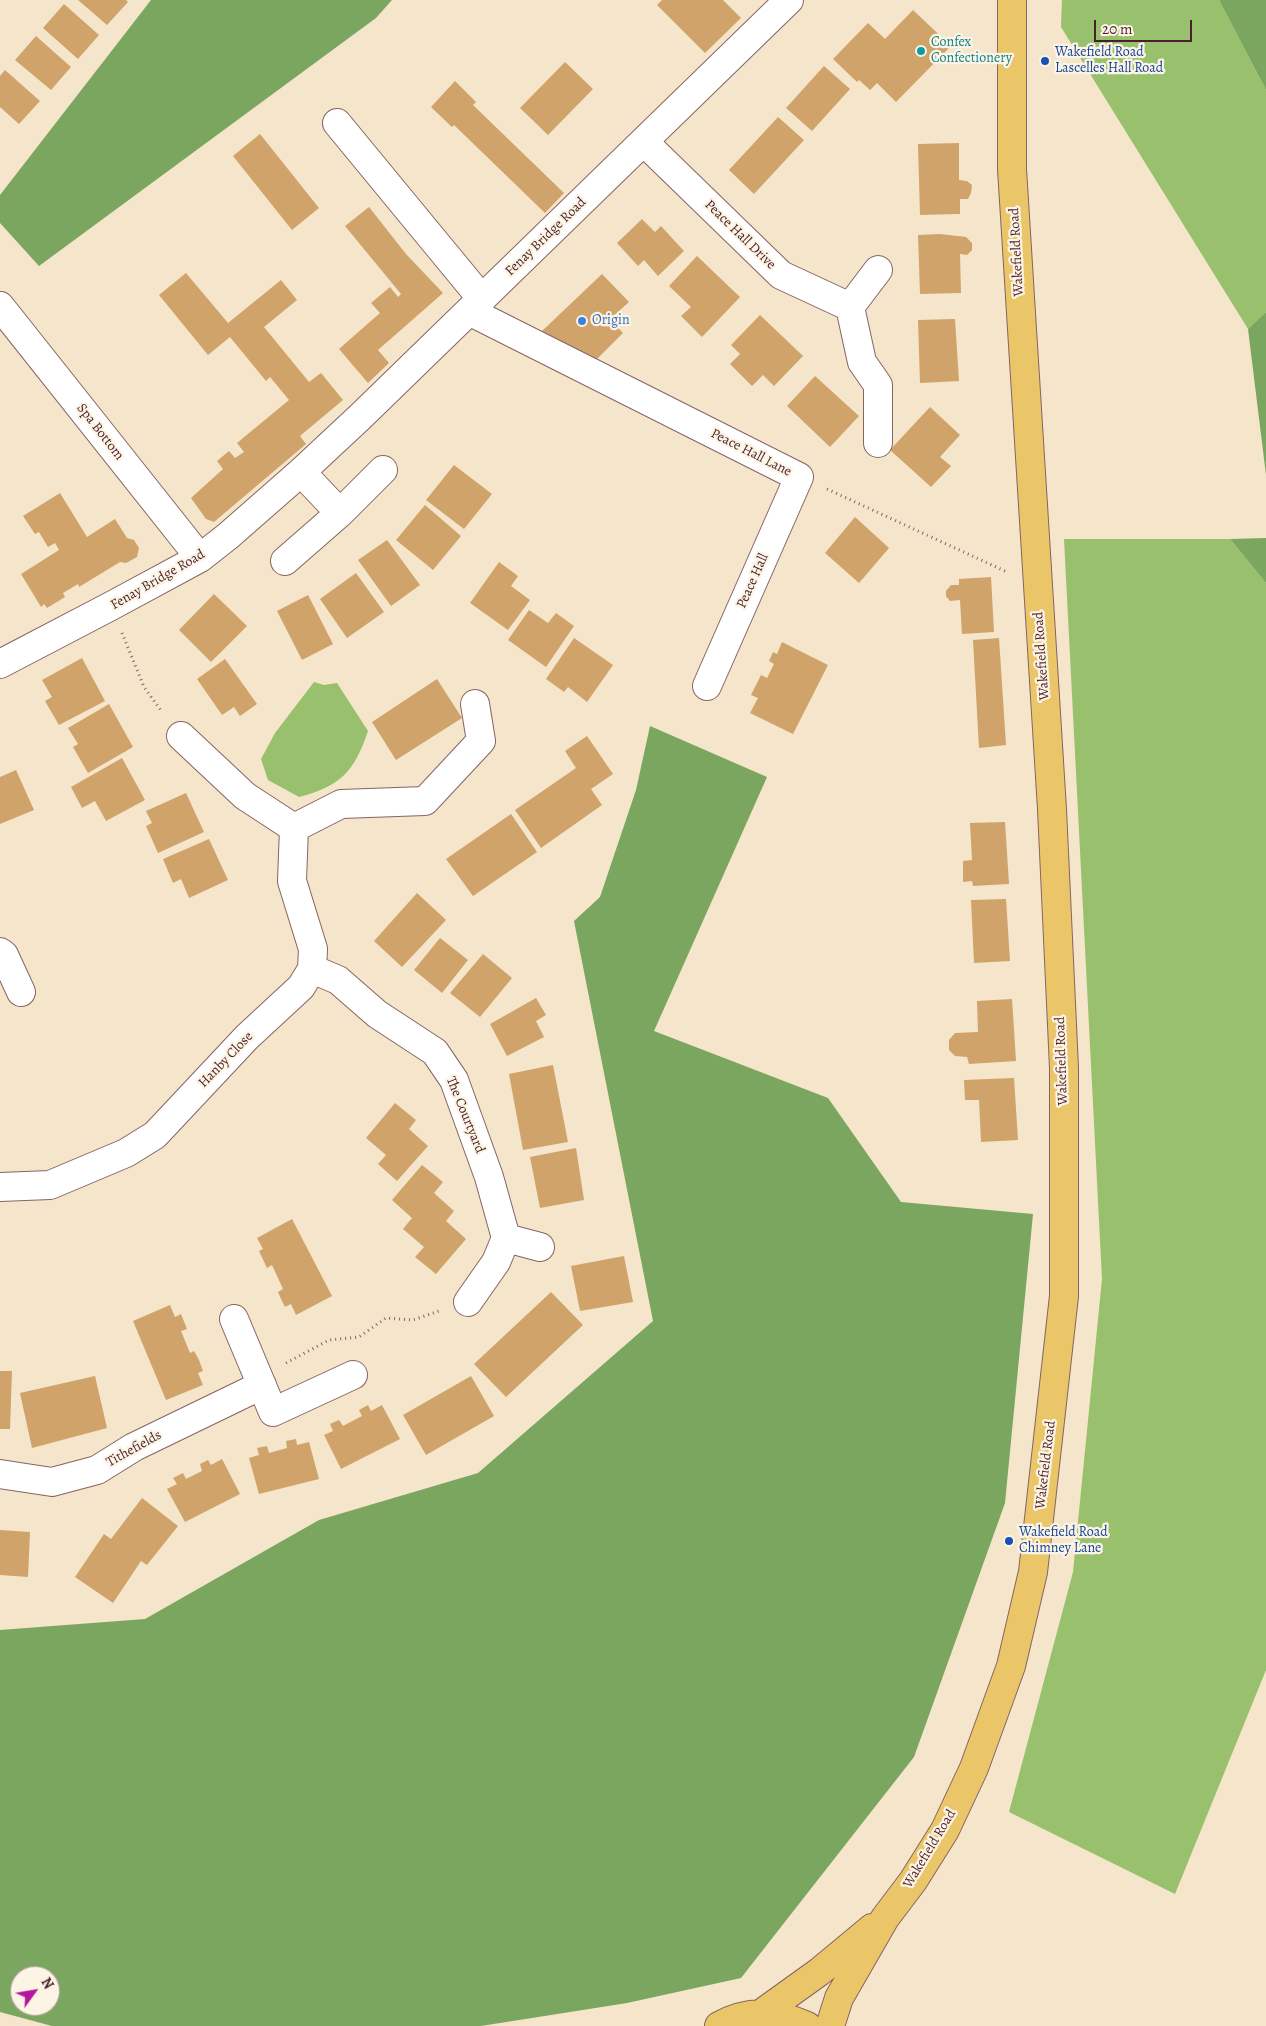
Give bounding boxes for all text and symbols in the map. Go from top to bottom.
scale bar [1096,10,1194,42]
text: 20 m [1102,19,1133,39]
place label: Confex Confectionery [931,35,1012,68]
marker: Confex Confectionery [915,45,927,57]
place label: Wakefield Road Lascelles Hall Road [1055,45,1163,78]
marker: Wakefield Road Lascelles Hall Road [1039,55,1051,67]
street label: Fenay Bridge Road [502,194,590,280]
street label: Peace Hall Drive [701,197,779,273]
street label: Wakefield Road [1006,207,1028,297]
place label: Origin [592,313,630,329]
marker: Origin [576,315,588,327]
street label: Spa Bottom [73,400,127,464]
street label: Peace Hall Lane [708,425,794,481]
street label: Fenay Bridge Road [108,546,208,614]
street label: Peace Hall [733,551,773,611]
street label: Wakefield Road [1031,611,1053,701]
street label: Wakefield Road [1052,1016,1072,1106]
street label: Hanby Close [195,1028,257,1092]
street label: The Courtyard [442,1074,488,1156]
street label: Wakefield Road [1032,1420,1060,1510]
street label: Tithefields [103,1427,165,1471]
place label: Wakefield Road Chimney Lane [1019,1525,1108,1558]
marker: Wakefield Road Chimney Lane [1003,1535,1015,1547]
street label: Wakefield Road [900,1807,960,1891]
north arrow [10,1966,60,2016]
text: N [37,1974,58,1993]

